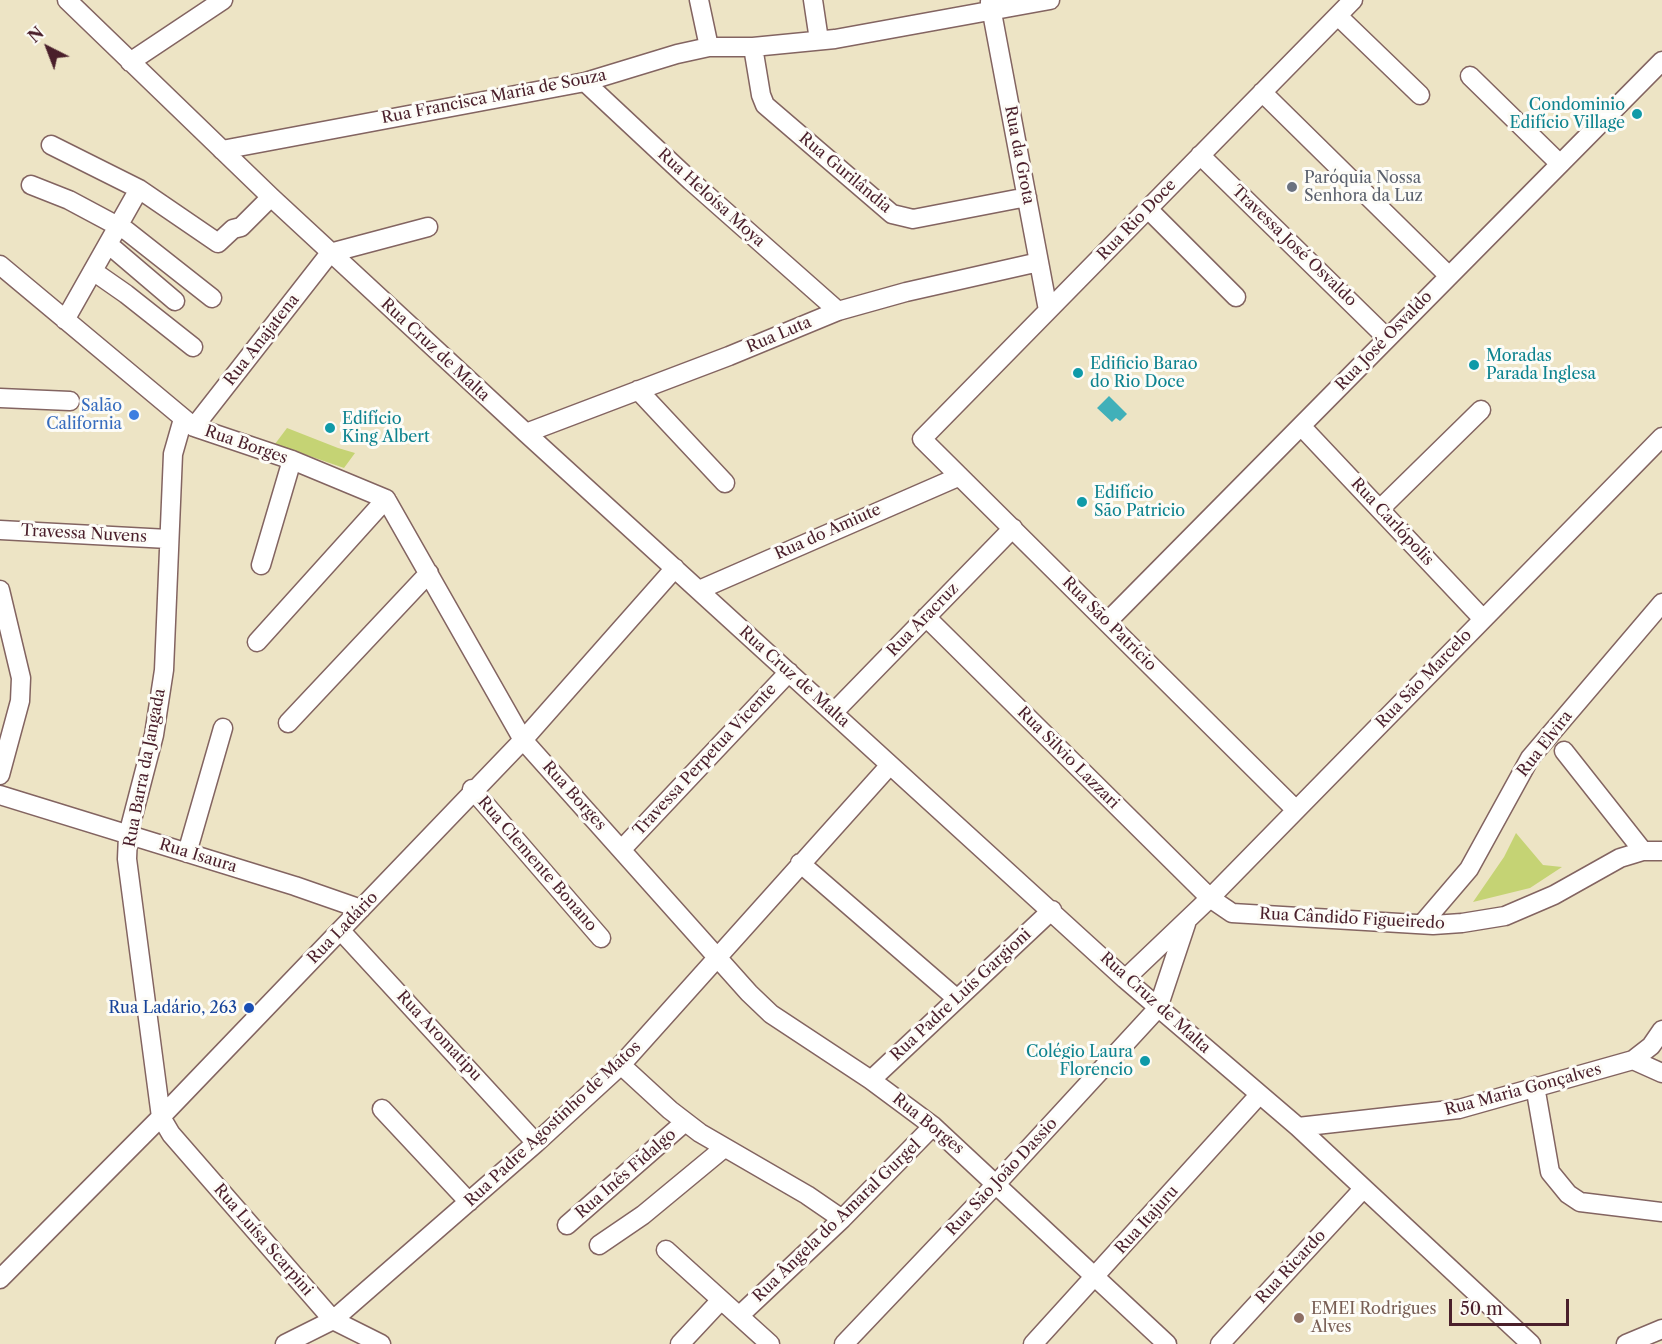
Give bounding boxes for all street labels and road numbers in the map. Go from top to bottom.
street label: Rua Francisca Maria de Souza [380,66,608,128]
street label: Rua da Grota [1000,104,1038,206]
street label: Rua Gurilândia [795,129,895,217]
street label: Rua Heloísa Moya [653,145,769,251]
street label: Rua Rio Doce [1094,176,1180,264]
street label: Travessa José Osvaldo [1228,181,1360,311]
street label: Rua José Osvaldo [1332,287,1436,395]
street label: Rua Anajatena [220,291,304,389]
street label: Rua Cruz de Malta [377,295,493,405]
street label: Rua Luta [744,313,814,357]
street label: Rua Borges [202,422,290,468]
street label: Rua Carlópolis [1347,474,1437,570]
street label: Rua do Amiute [772,500,884,564]
street label: Travessa Nuvens [20,521,148,547]
street label: Rua São Patrício [1058,573,1160,675]
street label: Rua Aracruz [883,579,963,661]
street label: Rua Cruz de Malta [735,622,853,732]
street label: Rua São Marcelo [1372,626,1476,732]
street label: Travessa Perpetua Vicente [630,680,780,840]
street label: Rua Barra da Jangada [120,687,170,849]
street label: Rua Silvio Lazzari [1013,703,1123,813]
street label: Rua Elvira [1513,707,1577,781]
street label: Rua Borges [538,758,610,834]
street label: Rua Clemente Bonano [473,793,601,935]
street label: Rua Isaura [157,835,239,877]
street label: Rua Ladário [304,888,382,968]
street label: Rua Cândido Figueiredo [1259,905,1445,933]
street label: Rua Padre Luís Gargioni [887,925,1035,1065]
street label: Rua Cruz de Malta [1096,948,1214,1058]
street label: Rua Aromatipu [392,987,486,1085]
street label: Rua Padre Agostinho de Matos [461,1037,645,1211]
street label: Rua Maria Gonçalves [1443,1060,1603,1120]
street label: Rua Borges [888,1089,968,1159]
street label: Rua São João Dassio [942,1114,1062,1240]
street label: Rua Inês Fidalgo [572,1125,680,1223]
street label: Rua Ângela do Amaral Gurgel [749,1136,925,1306]
street label: Rua Luísa Scarpini [209,1180,317,1300]
street label: Rua Itajuru [1111,1182,1183,1258]
street label: Rua Ricardo [1252,1226,1330,1308]

